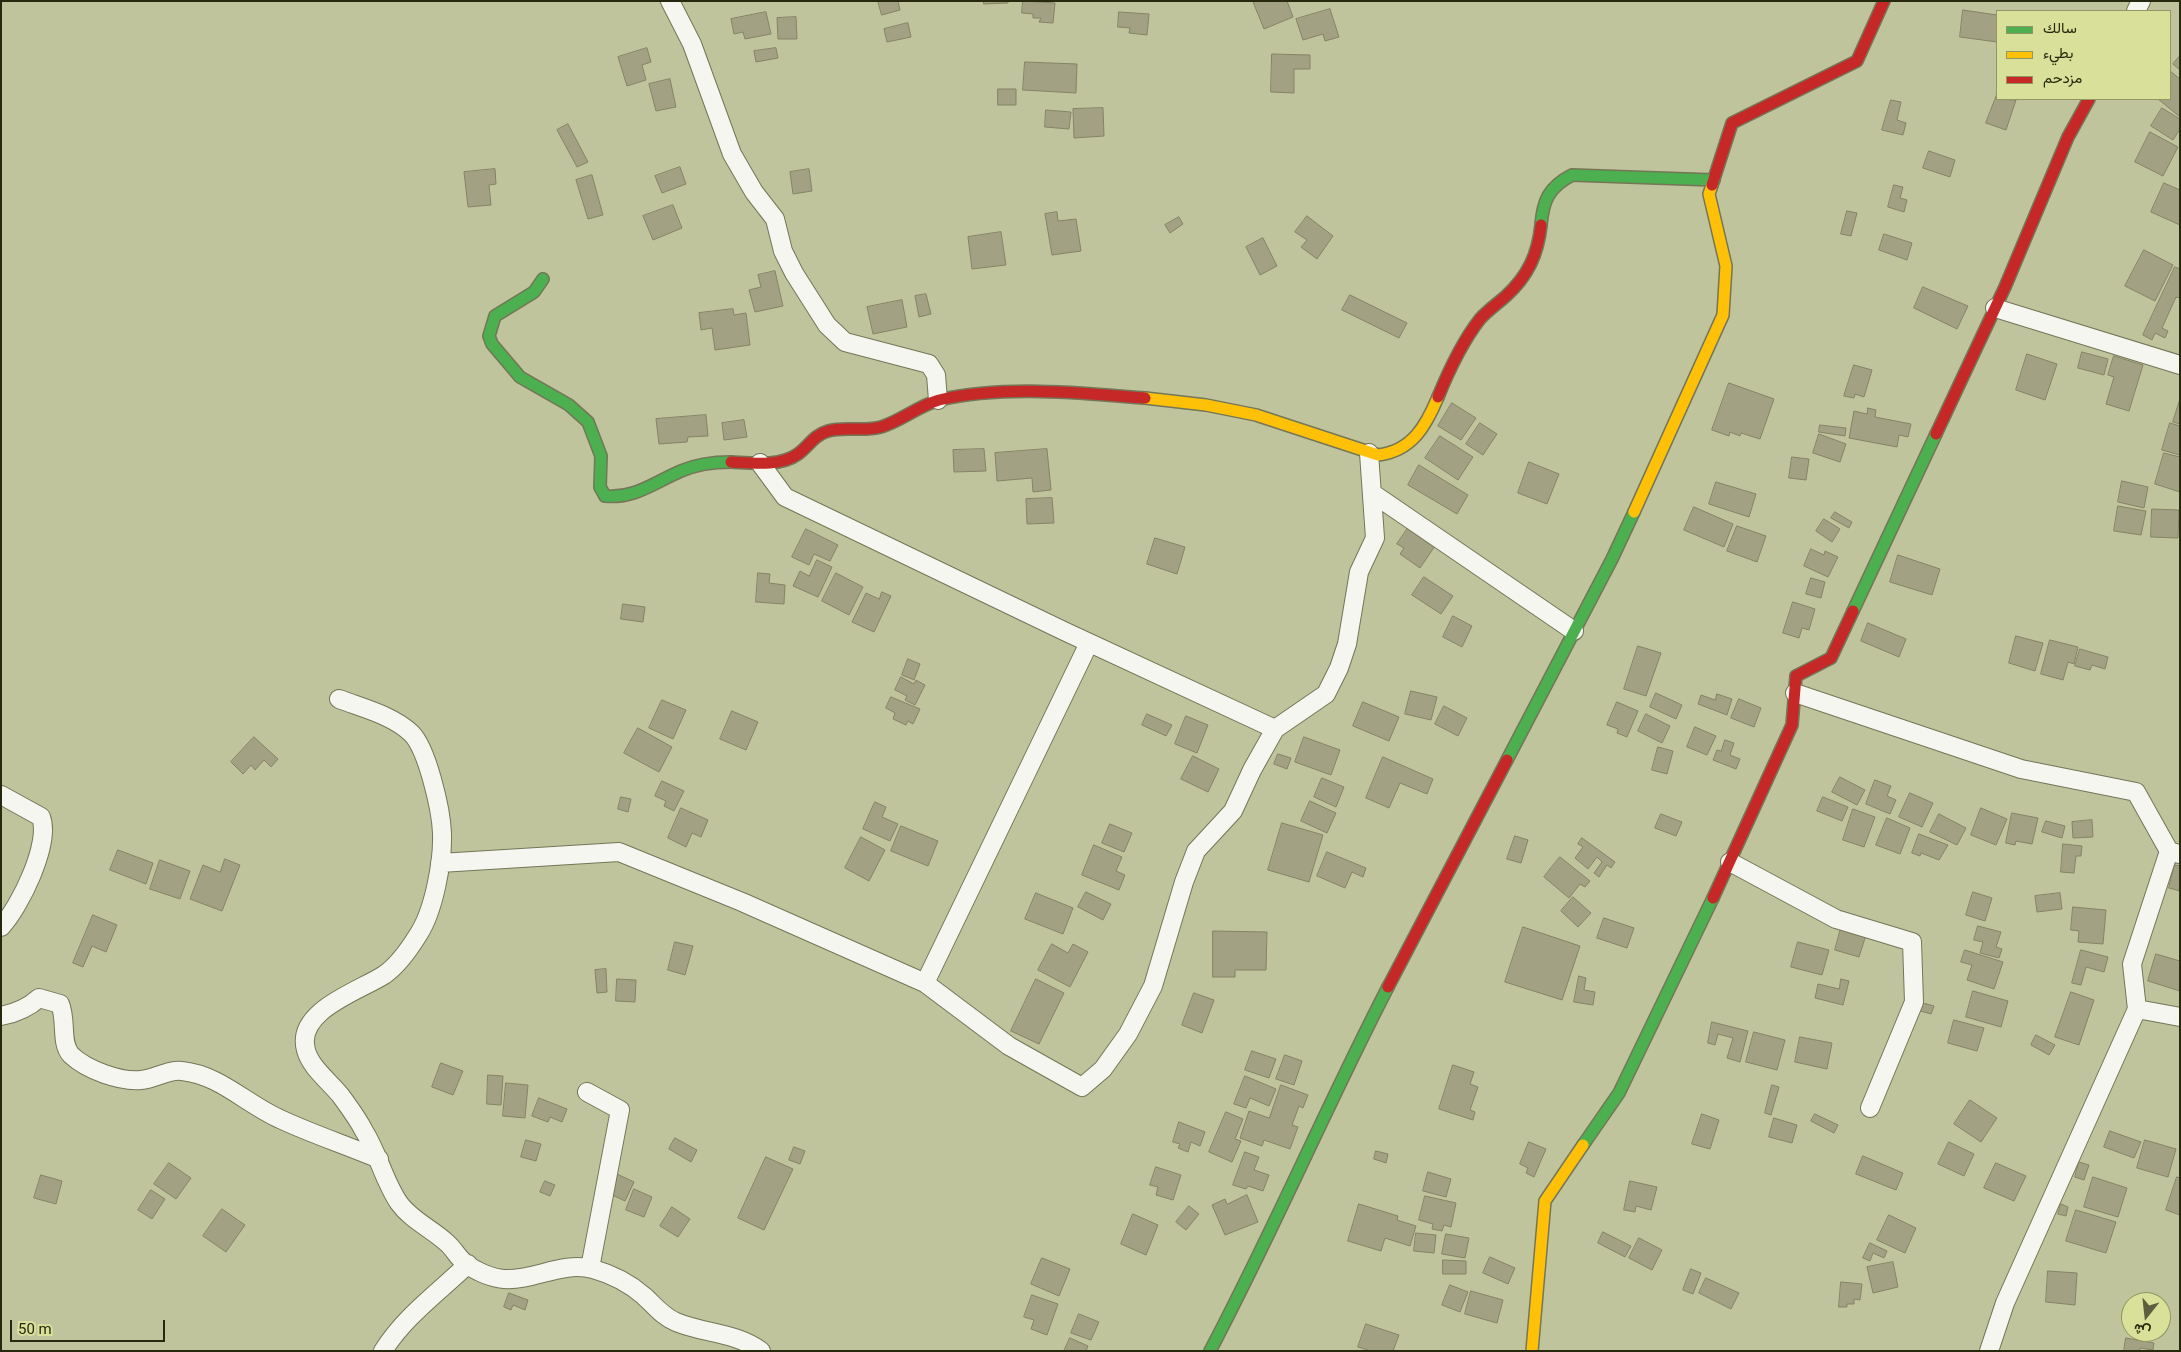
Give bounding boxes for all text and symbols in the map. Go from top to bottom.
legend [1996,10,2171,100]
text: سالك [2043,19,2077,37]
text: بطيء [2043,44,2073,62]
text: مزدحم [2043,69,2082,87]
north arrow [2121,1292,2171,1342]
scale bar [12,1310,168,1342]
text: 50 m [18,1320,52,1338]
text: ش [2132,1320,2152,1340]

